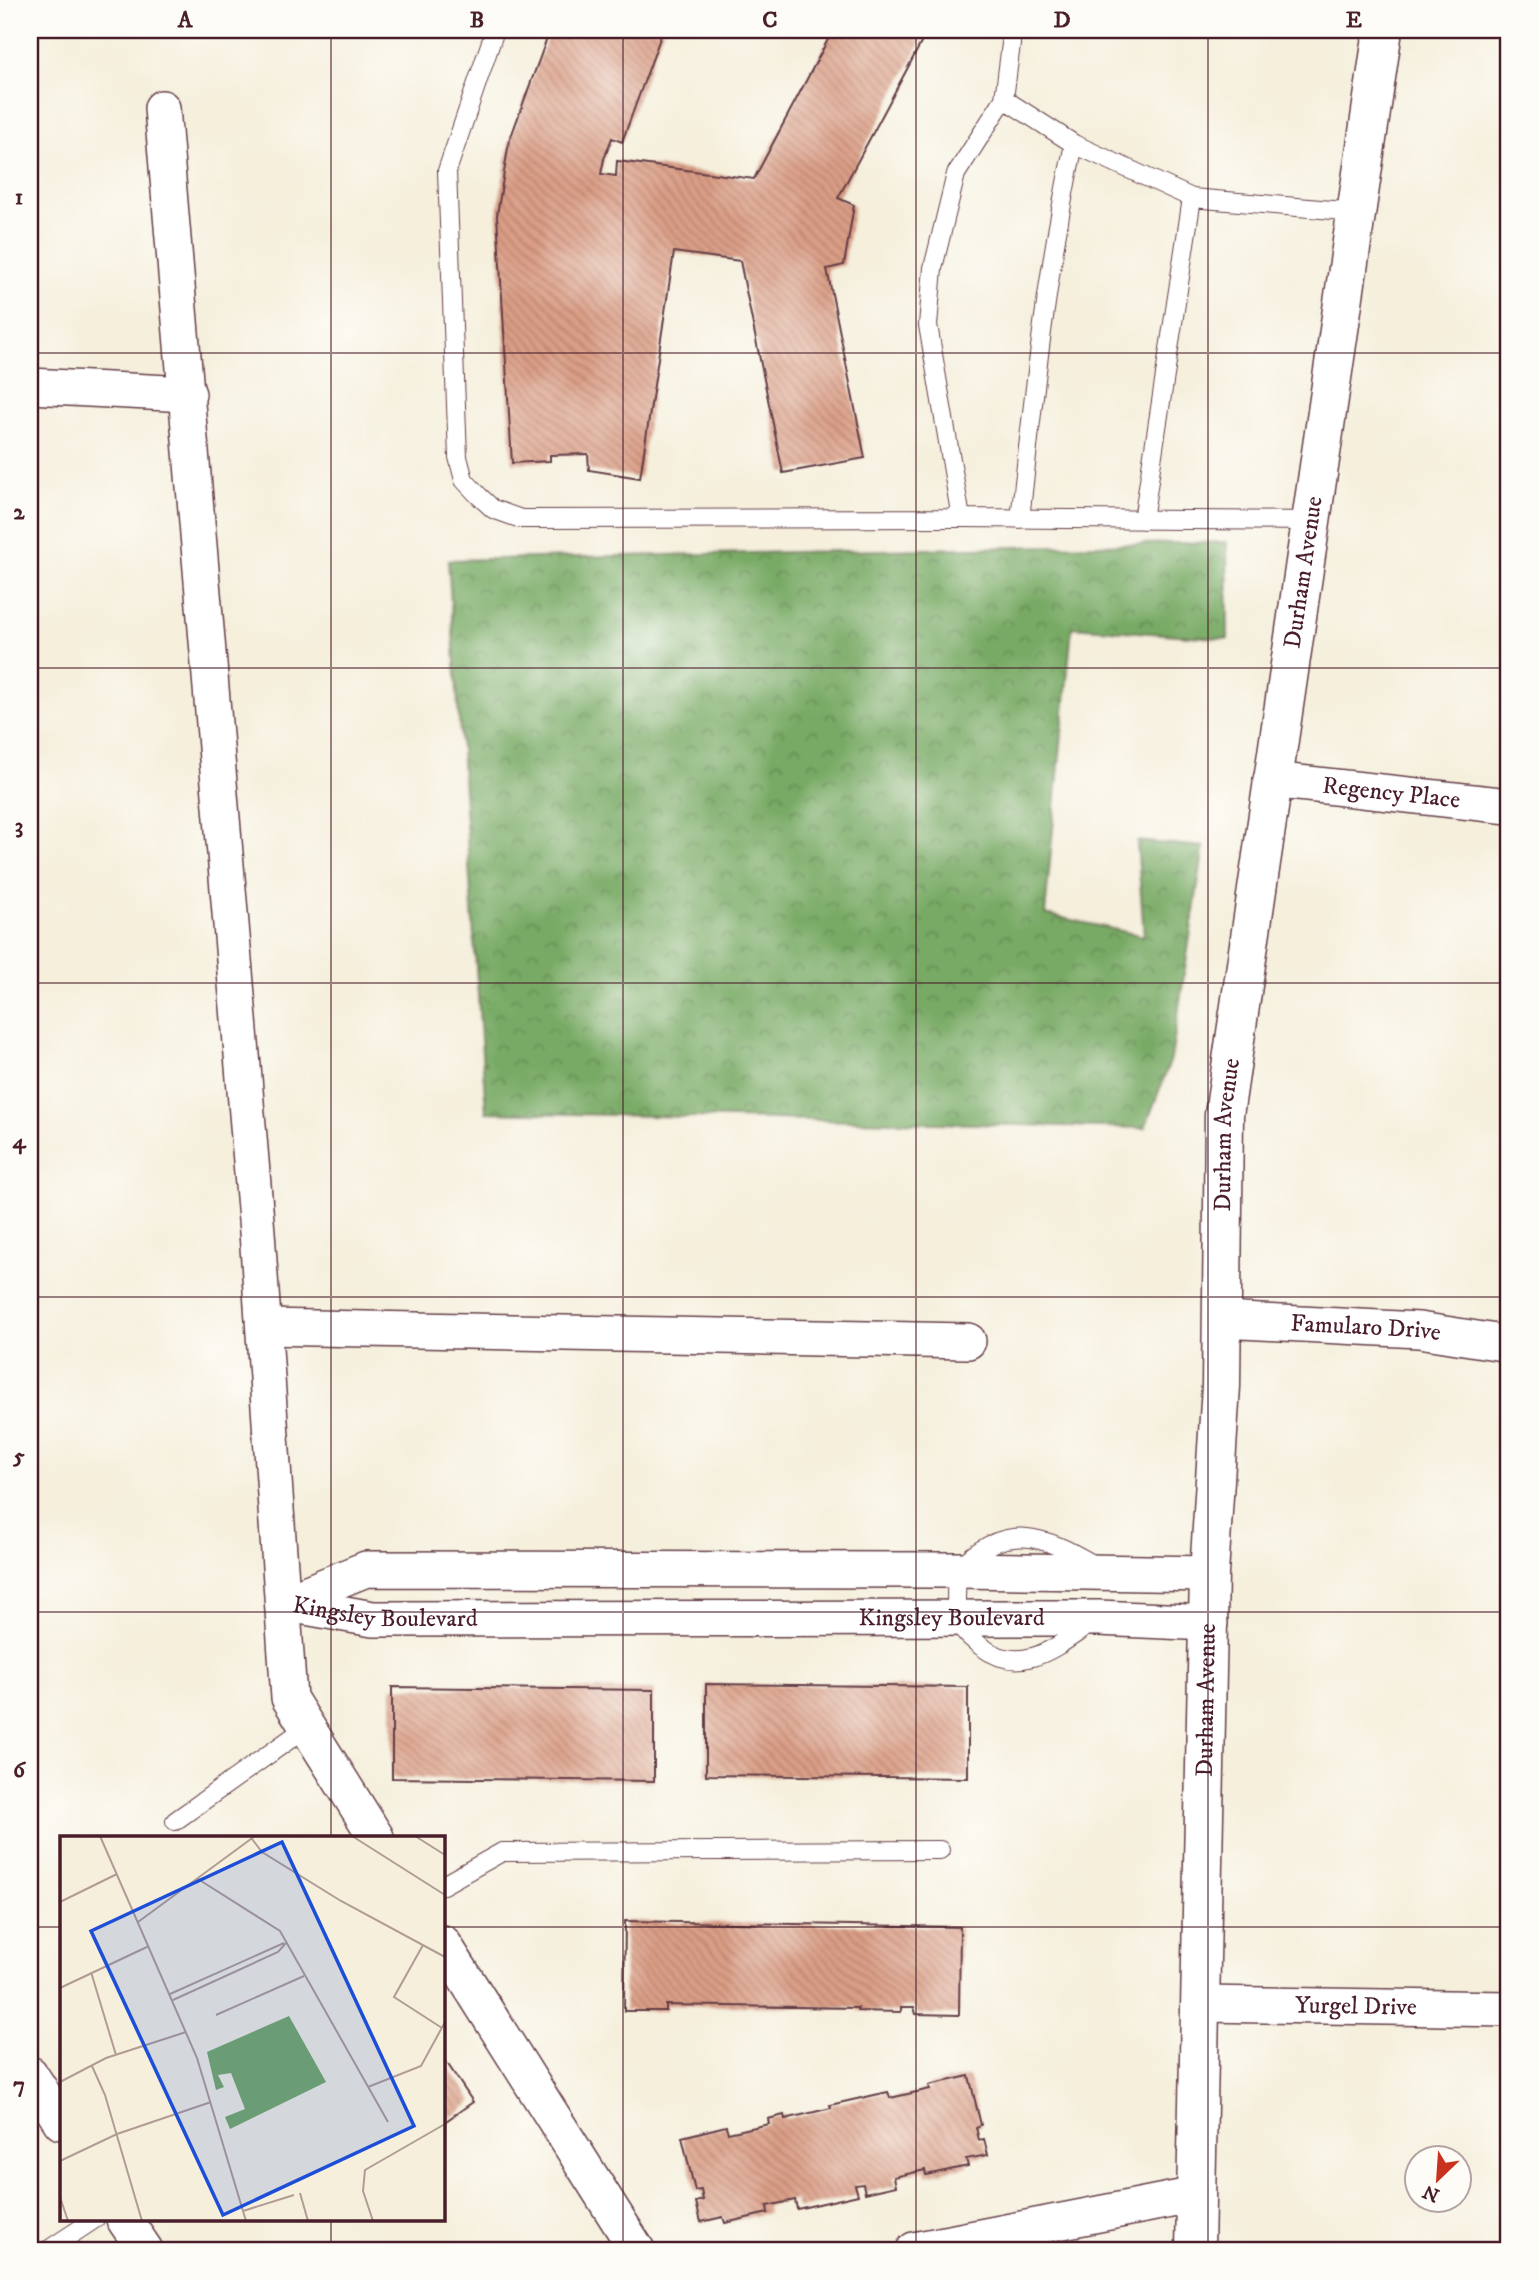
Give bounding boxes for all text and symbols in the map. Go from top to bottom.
text: A [177,6,194,35]
text: B [470,6,484,35]
text: C [762,6,778,35]
text: D [1053,6,1071,35]
text: E [1346,6,1362,35]
text: 1 [15,183,23,212]
street label: Durham Avenue [1278,494,1330,650]
text: 2 [13,498,25,527]
street label: Regency Place [1321,771,1462,816]
text: 3 [15,812,23,841]
street label: Durham Avenue [1208,1056,1247,1211]
text: 4 [12,1127,27,1156]
street label: Famularo Drive [1290,1309,1443,1348]
text: 5 [12,1442,25,1471]
street label: Kingsley Boulevard [290,1590,478,1634]
street label: Kingsley Boulevard [859,1603,1045,1633]
street label: Durham Avenue [1190,1623,1223,1777]
text: 6 [13,1756,27,1785]
inset map [60,1836,444,2220]
street label: Yurgel Drive [1295,1991,1417,2022]
text: 7 [13,2071,25,2100]
north arrow [1402,2144,1472,2214]
text: N [1419,2179,1443,2207]

